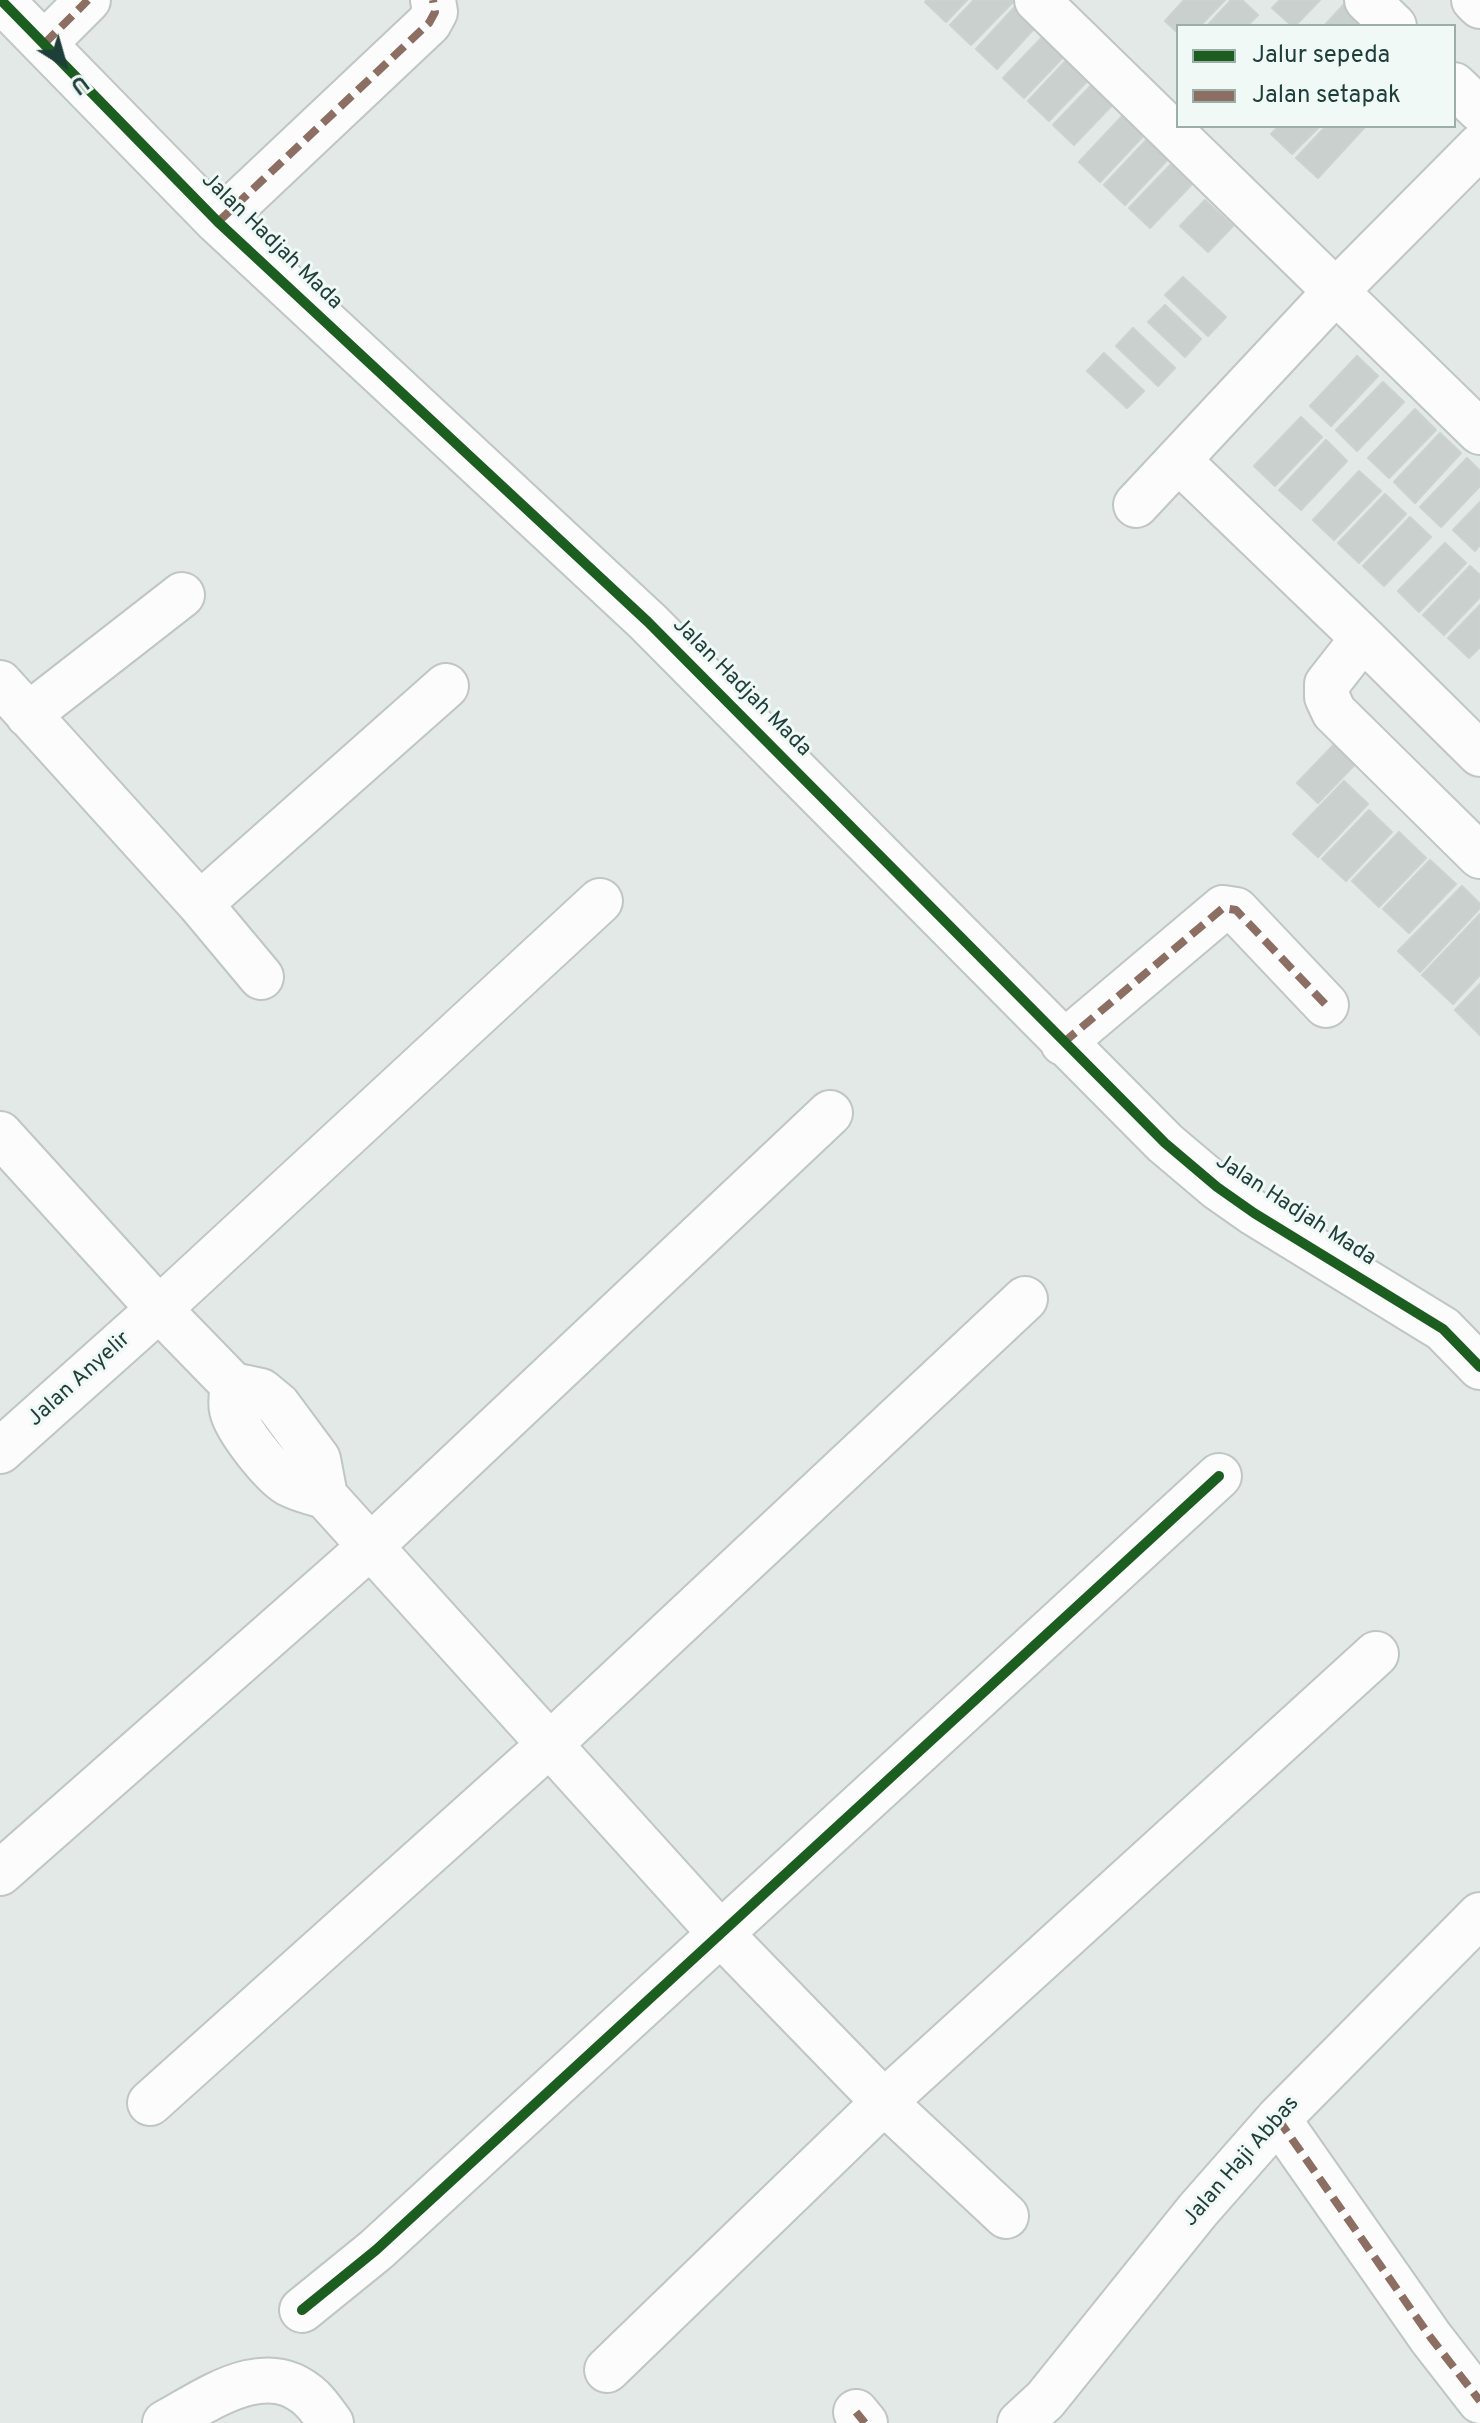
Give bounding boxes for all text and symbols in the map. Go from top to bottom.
north arrow [24,24,104,104]
legend [1176,24,1456,128]
text: Jalur sepeda [1252,41,1390,71]
text: U [64,68,93,99]
text: Jalan setapak [1252,81,1401,111]
street label: Jalan Hadjah Mada [195,168,347,316]
street label: Jalan Hadjah Mada [666,613,816,763]
street label: Jalan Hadjah Mada [1210,1149,1380,1273]
street label: Jalan Anyelir [23,1327,137,1433]
street label: Jalan Haji Abbas [1178,2091,1306,2233]

